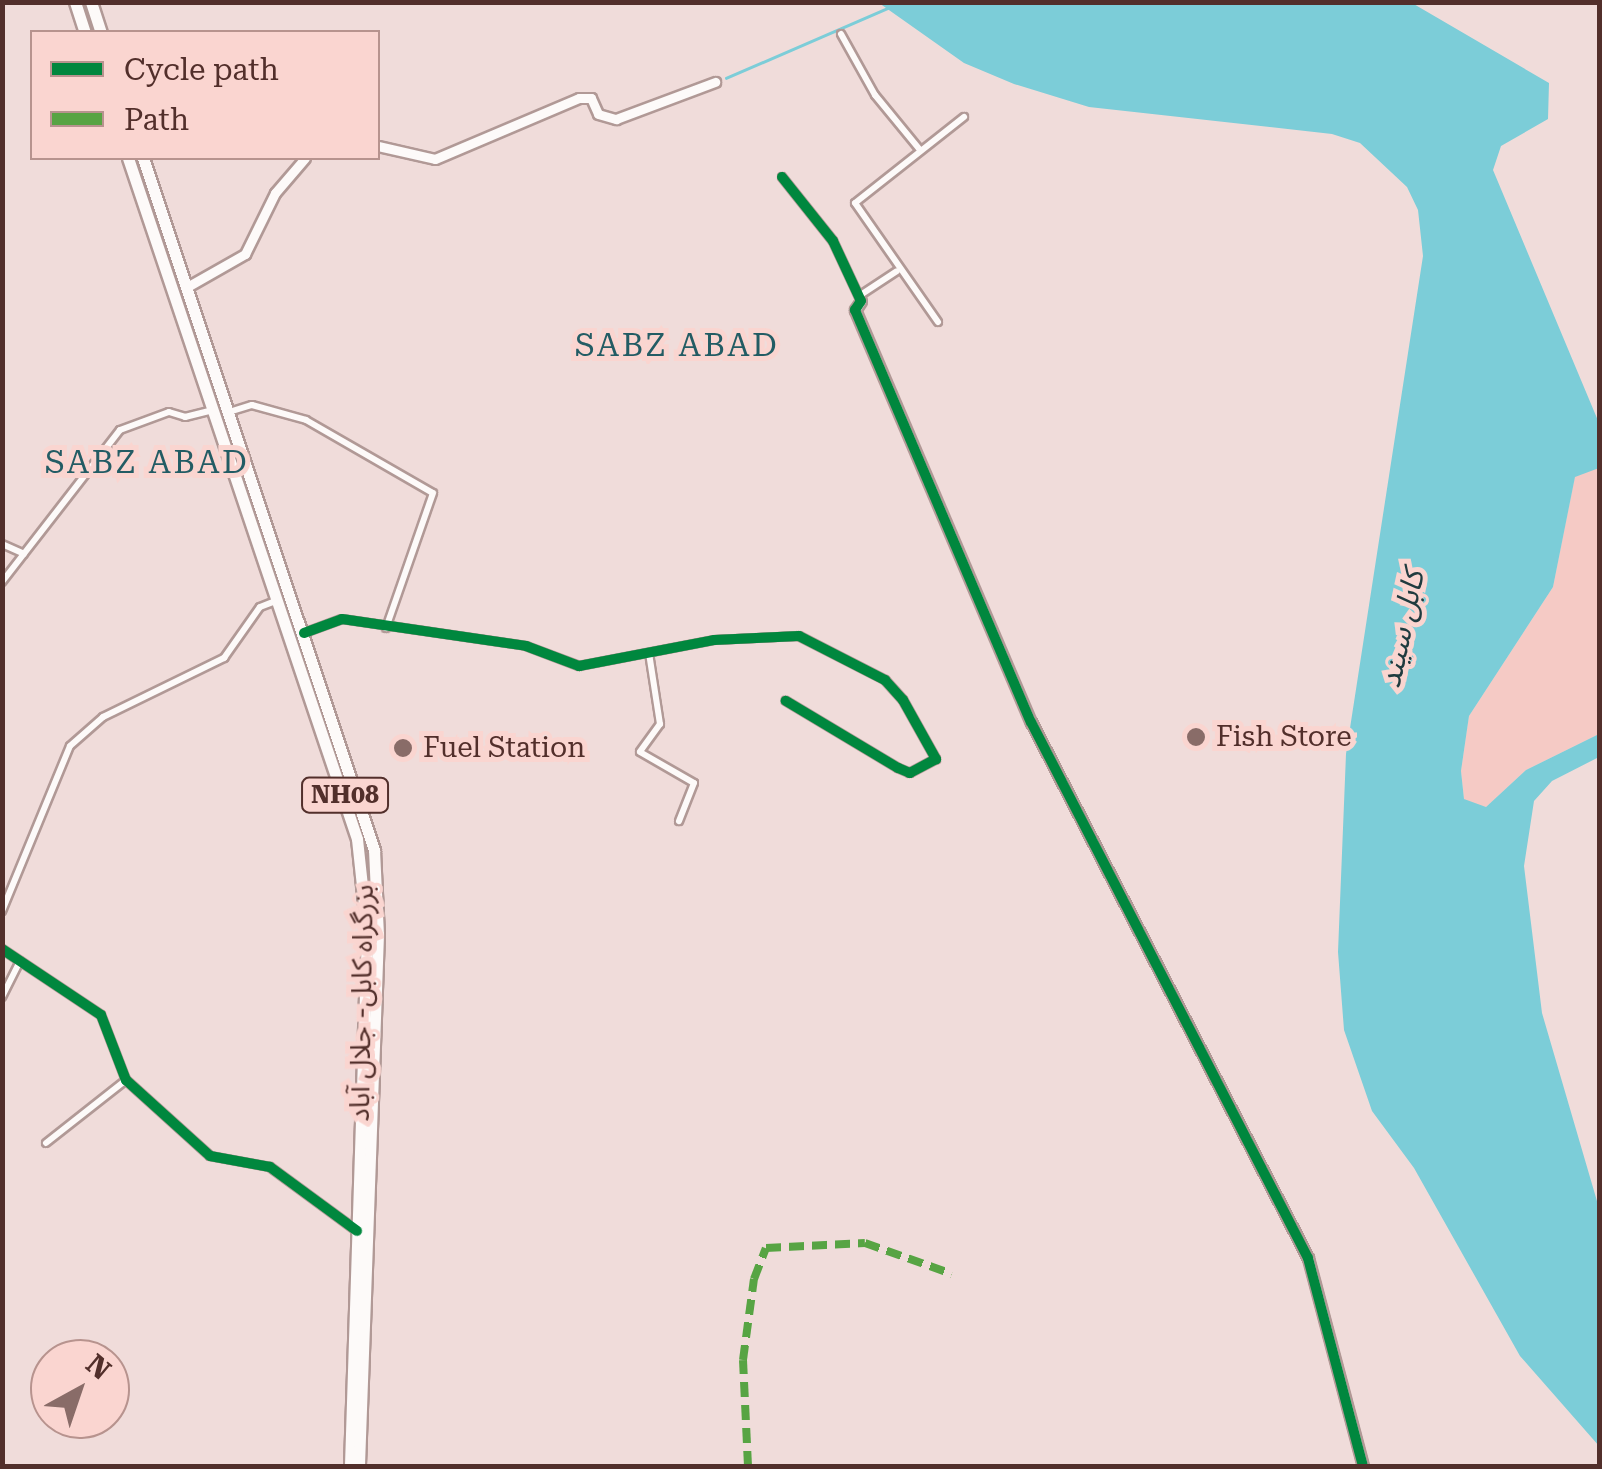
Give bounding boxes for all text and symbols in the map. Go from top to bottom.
legend [30,30,380,160]
text: Cycle path [124,52,279,87]
text: Path [124,102,189,137]
district label: SABZ ABAD [575,326,779,364]
district label: SABZ ABAD [45,443,249,481]
water label: کابل سيند [1372,567,1432,691]
place label: Fish Store [1216,720,1352,754]
marker: Fish Store [1185,726,1207,748]
place label: Fuel Station [423,731,585,765]
marker: Fuel Station [392,737,414,759]
road number: NH08 [300,775,390,815]
street label: بزرگراه کابل- جلال آباد [343,884,381,1122]
north arrow [30,1339,130,1439]
text: N [79,1348,117,1387]

